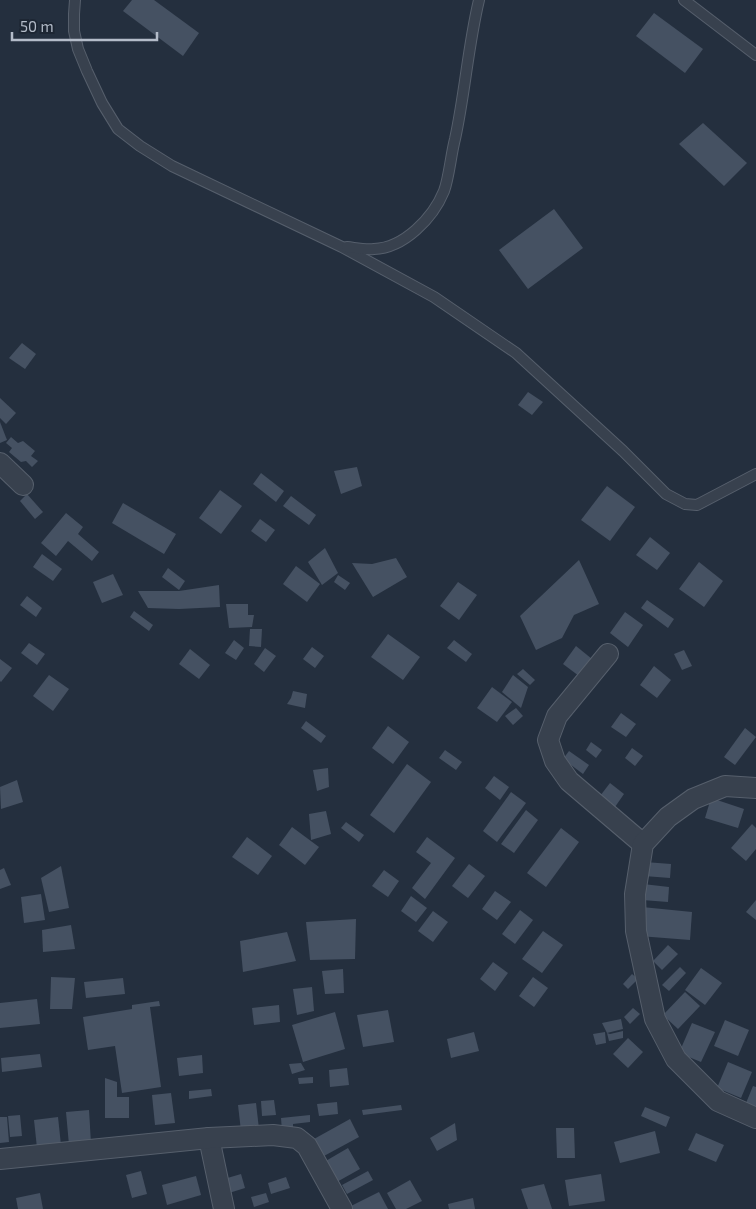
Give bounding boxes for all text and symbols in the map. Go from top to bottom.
scale bar [12,10,158,42]
text: 50 m [20,17,54,35]

